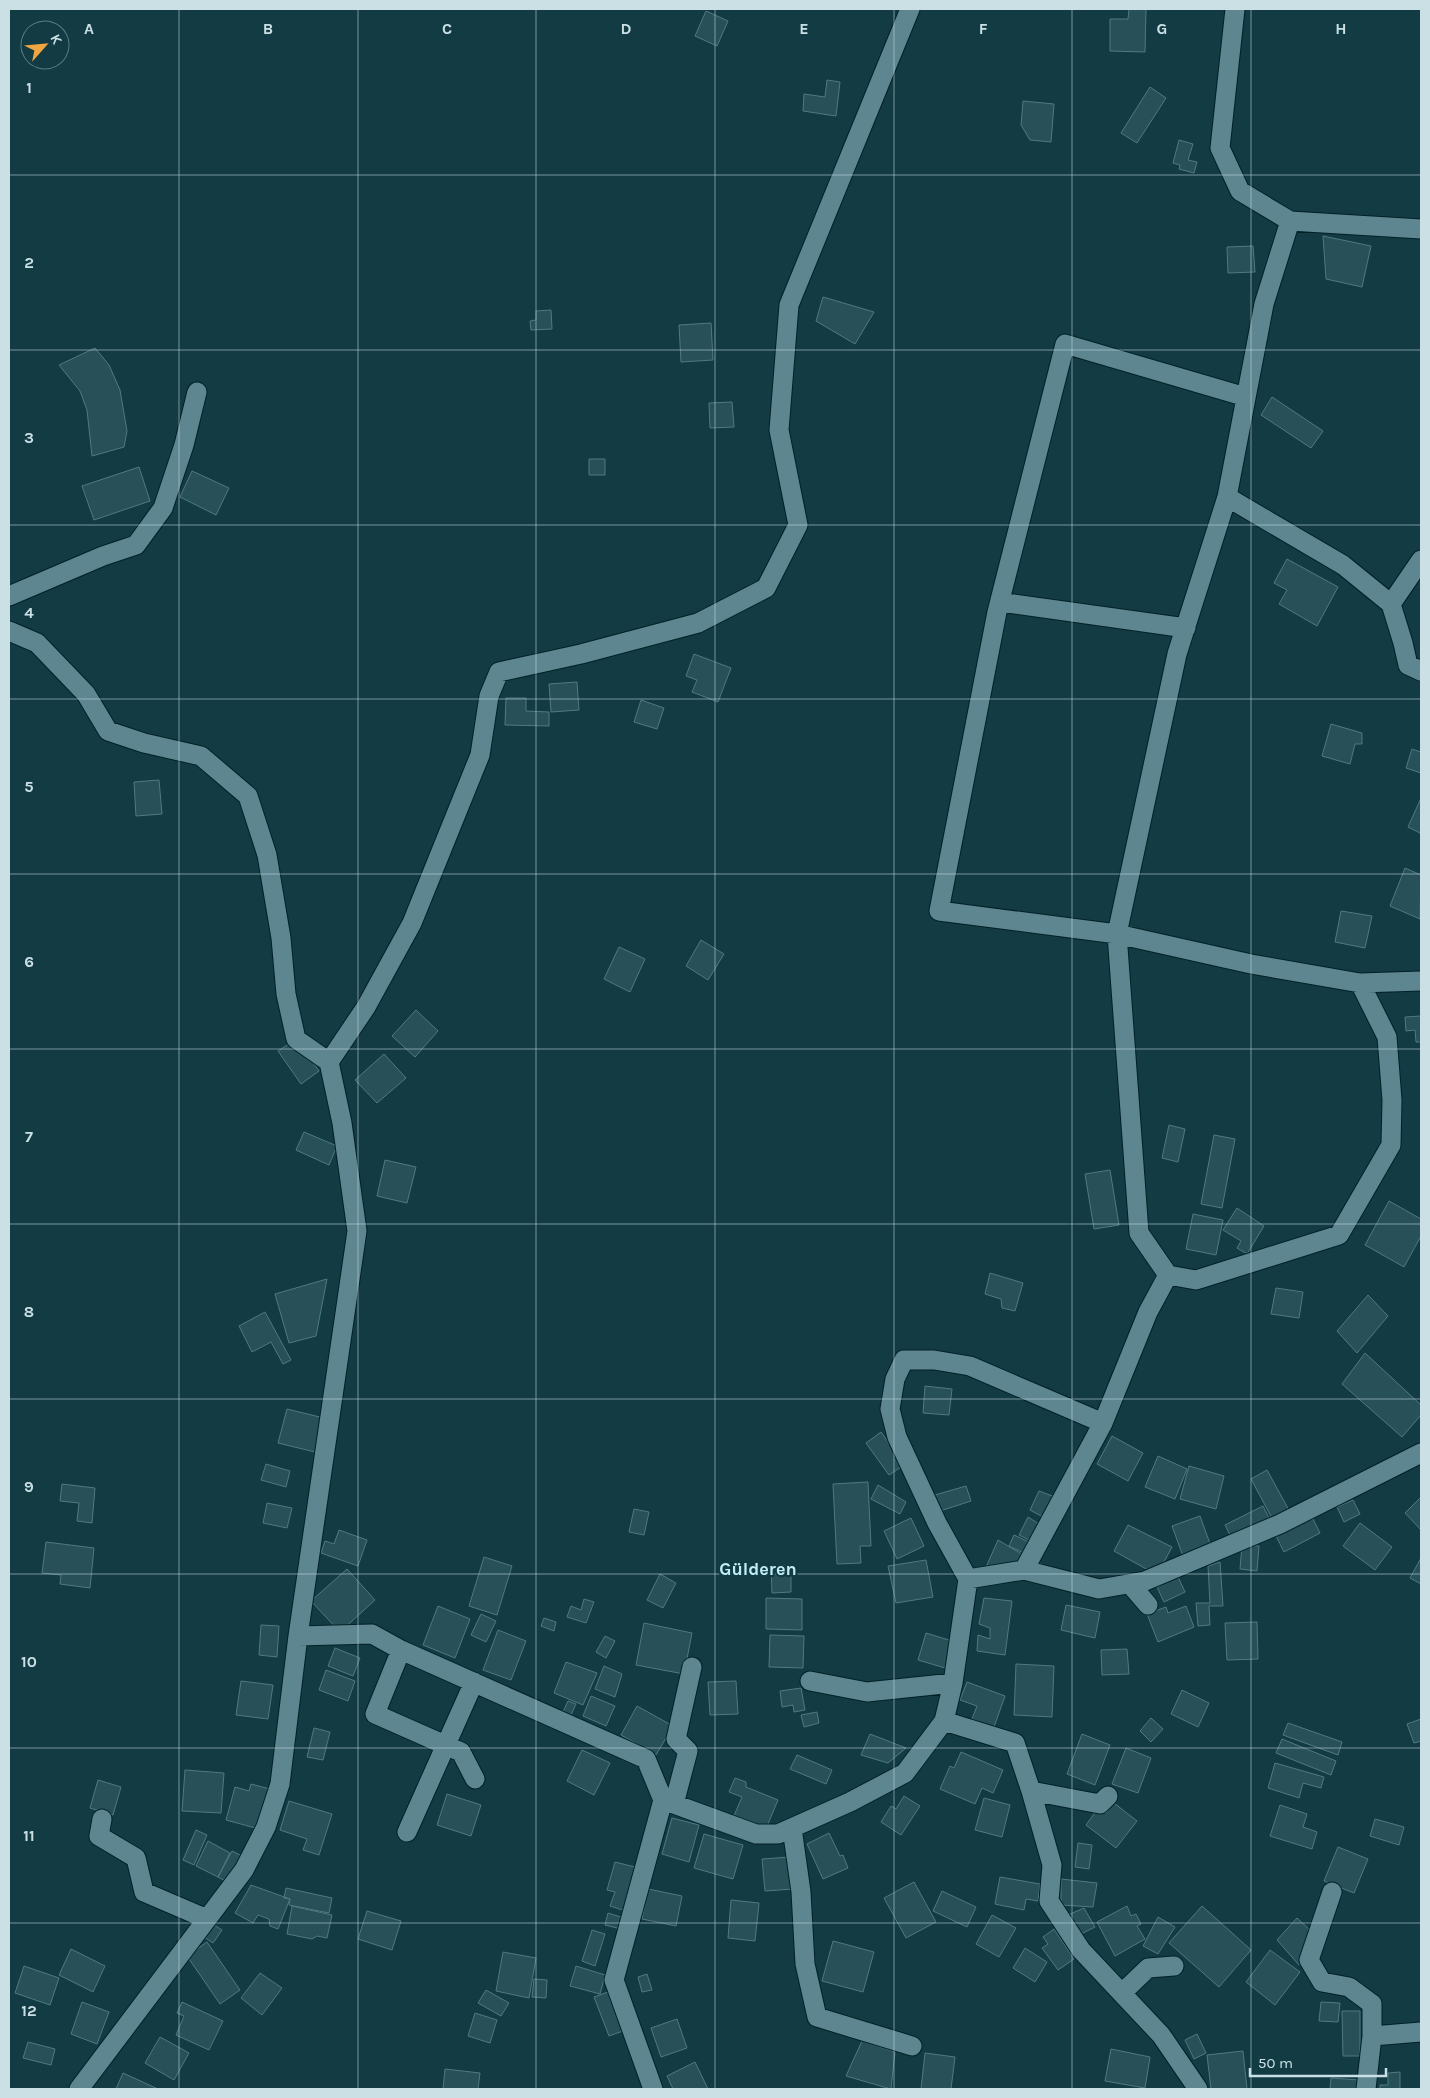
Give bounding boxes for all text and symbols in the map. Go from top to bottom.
text: A [84,19,94,38]
text: B [263,19,273,38]
text: C [442,19,452,38]
text: D [621,19,632,38]
text: E [799,19,809,38]
text: F [979,19,988,38]
text: G [1157,19,1167,38]
text: H [1335,19,1347,38]
north arrow [20,20,70,70]
text: K [46,31,66,48]
text: 1 [26,78,32,97]
text: 2 [24,253,34,272]
text: 3 [24,428,34,447]
text: 4 [24,603,34,622]
text: 5 [24,777,34,796]
text: 6 [24,952,34,971]
text: 7 [25,1127,33,1146]
text: 8 [24,1302,34,1321]
text: 9 [24,1477,34,1496]
district label: Gülderen [719,1558,797,1580]
text: 10 [21,1652,37,1671]
text: 11 [23,1826,35,1845]
text: 12 [21,2001,37,2020]
scale bar [1250,2046,1386,2078]
text: 50 m [1258,2054,1293,2072]

